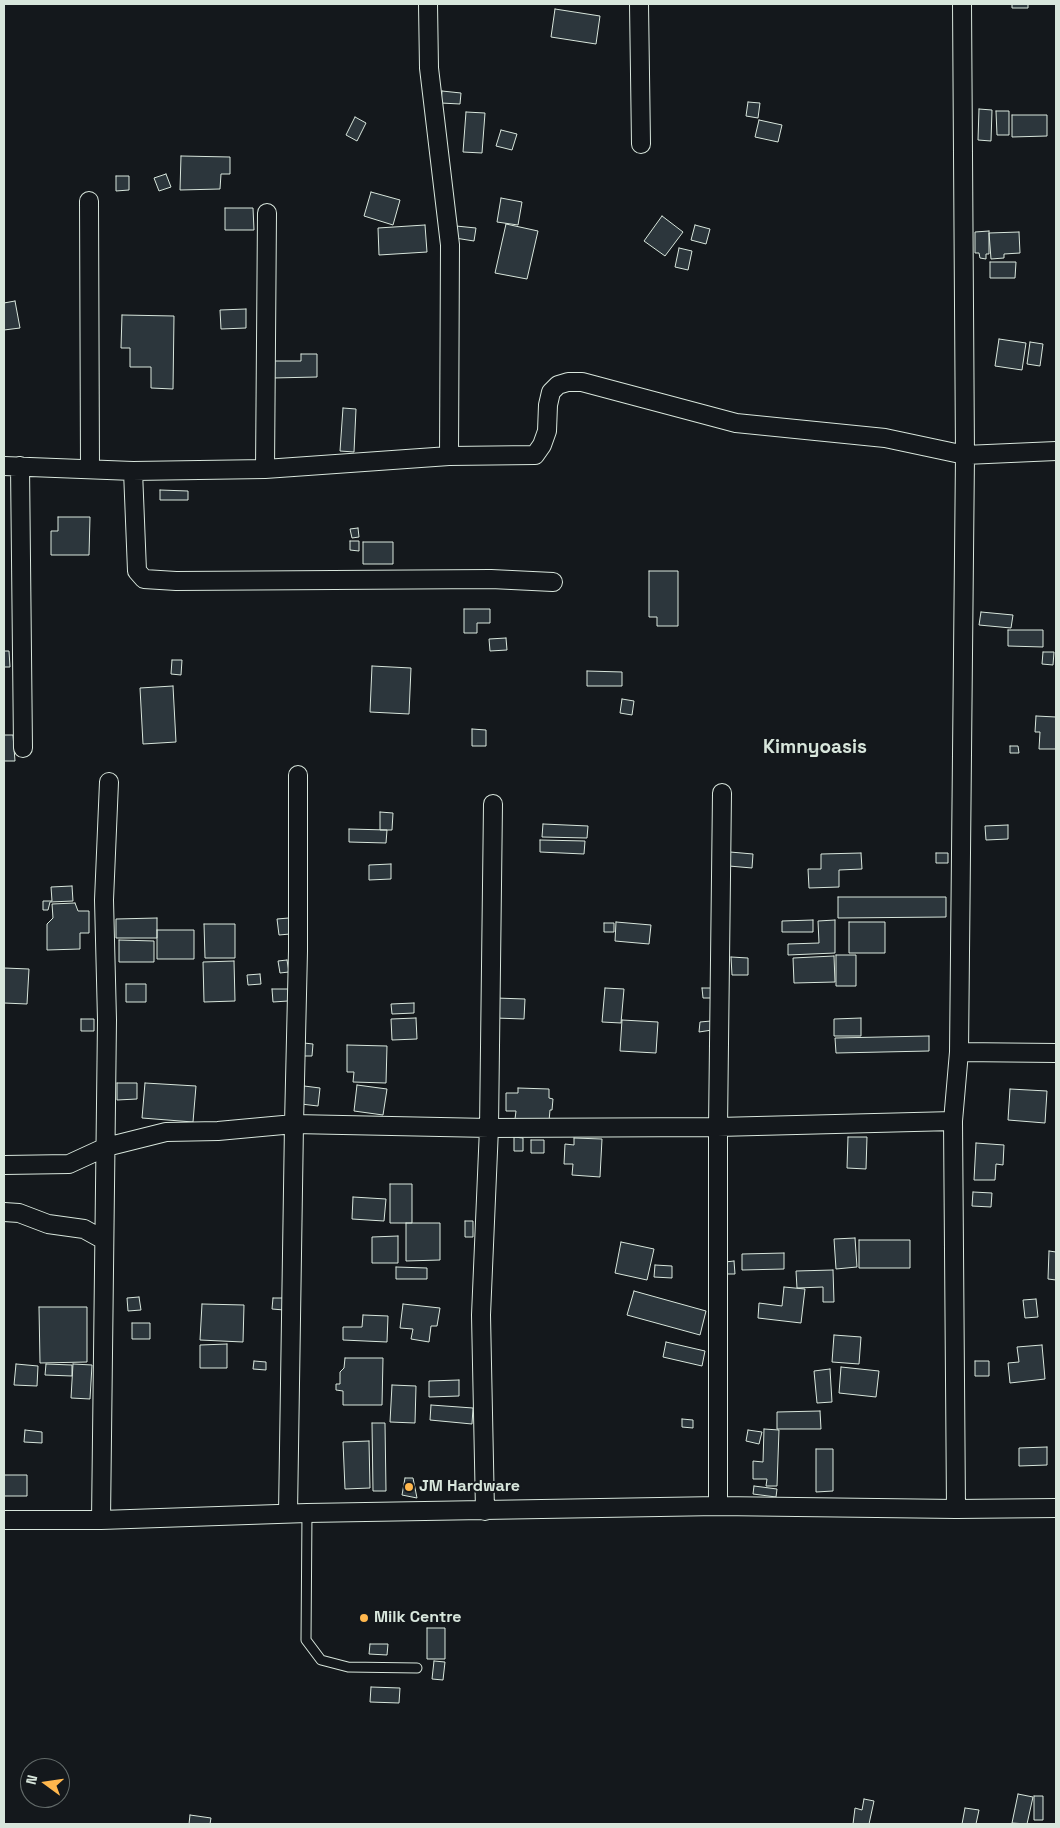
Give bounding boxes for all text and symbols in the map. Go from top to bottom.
district label: Kimnyoasis [763,737,867,759]
place label: JM Hardware [419,1477,520,1497]
marker: JM Hardware [403,1481,415,1493]
place label: Milk Centre [374,1608,461,1628]
marker: Milk Centre [358,1612,370,1624]
north arrow [20,1758,70,1808]
text: N [22,1773,41,1786]

